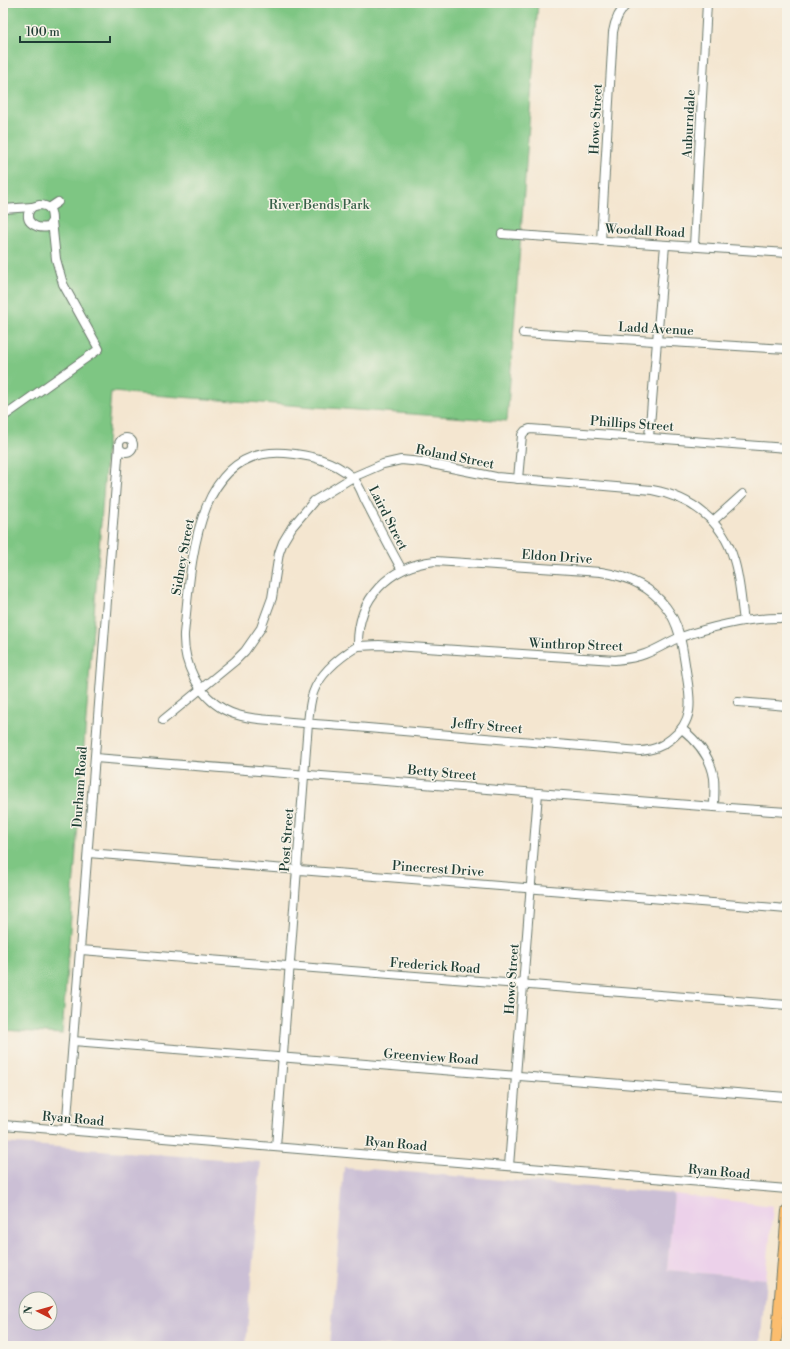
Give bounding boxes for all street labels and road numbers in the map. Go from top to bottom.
street label: Howe Street [586,83,606,155]
street label: Auburndale [679,89,699,160]
street label: Woodall Road [604,221,686,241]
street label: Ladd Avenue [618,319,695,339]
street label: Phillips Street [589,413,675,435]
street label: Roland Street [414,442,496,473]
street label: Laird Street [365,483,411,553]
street label: Sidney Street [168,517,198,597]
street label: Eldon Drive [521,547,593,567]
street label: Winthrop Street [528,635,624,655]
street label: Jeffry Street [450,715,523,737]
street label: Durham Road [69,745,91,828]
street label: Betty Street [406,762,478,784]
street label: Post Street [277,807,297,872]
street label: Pinecrest Drive [391,858,485,880]
street label: Howe Street [502,943,522,1015]
street label: Frederick Road [389,955,481,977]
street label: Greenview Road [383,1046,480,1068]
street label: Ryan Road [41,1108,105,1130]
street label: Ryan Road [364,1133,428,1155]
street label: Ryan Road [687,1161,751,1183]

